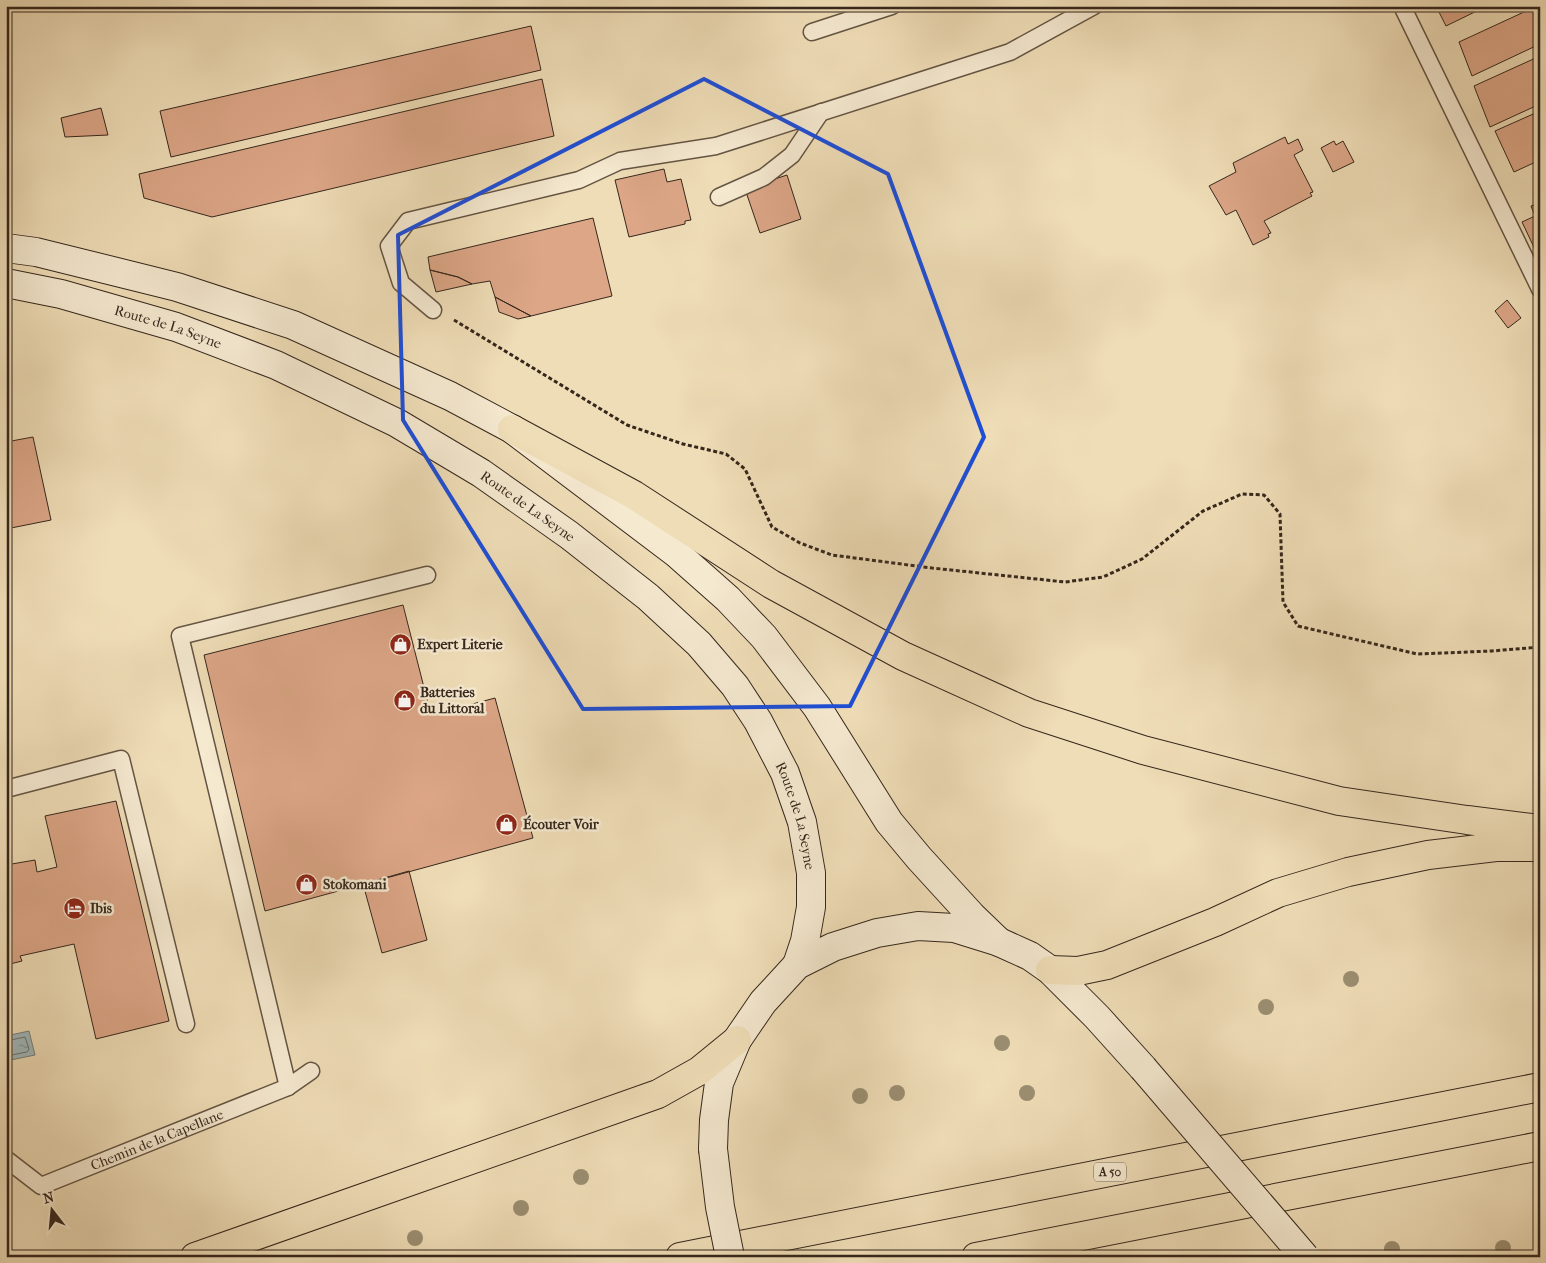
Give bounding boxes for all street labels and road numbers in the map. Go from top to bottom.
street label: Route de La Seyne [112,302,224,353]
street label: Route de La Seyne [477,467,578,546]
street label: Route de La Seyne [772,759,818,871]
street label: Chemin de la Capellane [88,1106,226,1174]
road number: A 50 [1094,1162,1126,1182]

